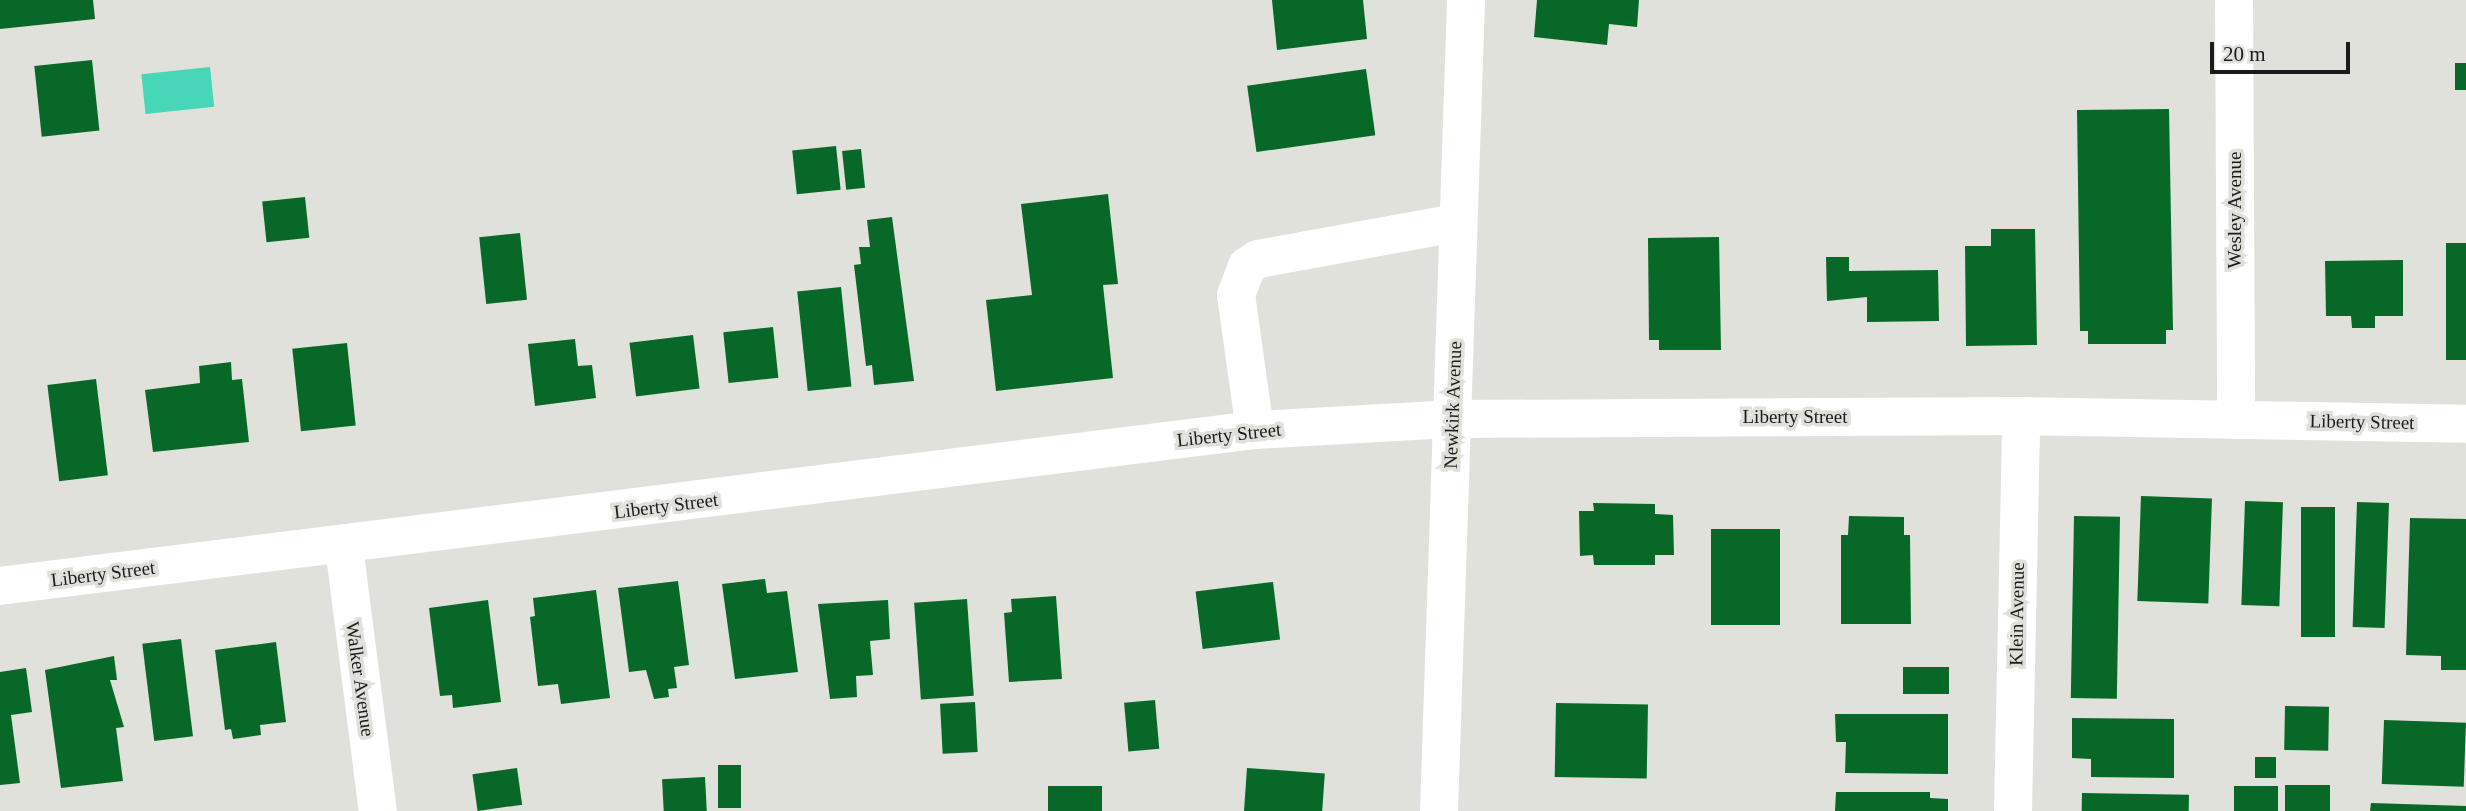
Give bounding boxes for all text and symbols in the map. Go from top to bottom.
scale bar [2214,28,2354,72]
text: 20 m [2223,42,2266,66]
street label: Wesley Avenue [2224,151,2246,269]
street label: Newkirk Avenue [1439,340,1467,470]
street label: Liberty Street [1743,406,1847,428]
street label: Liberty Street [2309,410,2415,434]
street label: Liberty Street [1176,418,1282,452]
street label: Liberty Street [613,488,719,524]
street label: Liberty Street [50,556,156,592]
street label: Klein Avenue [2005,561,2029,667]
street label: Walker Avenue [341,620,379,738]

